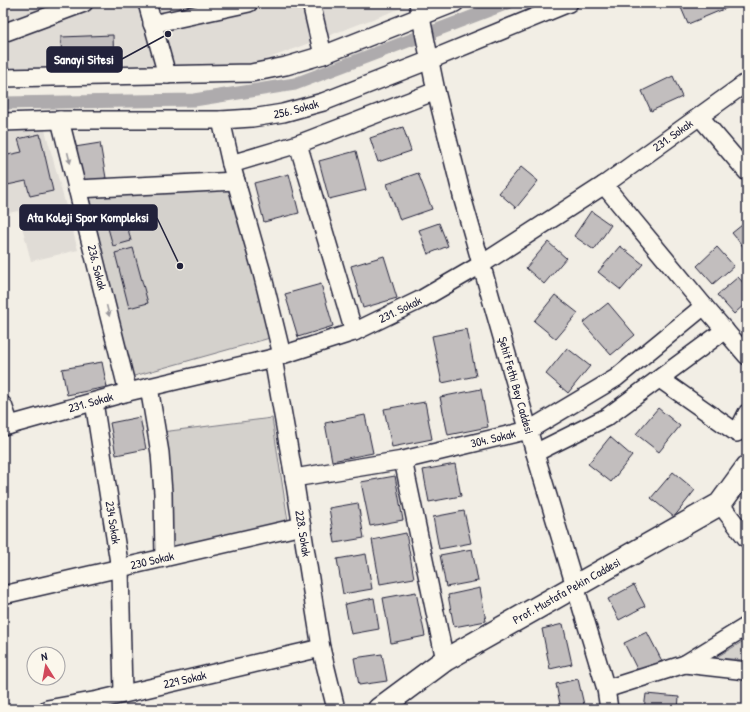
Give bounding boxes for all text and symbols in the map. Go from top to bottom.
callout: Sanayi Sitesi [47,47,122,72]
text: Sanayi Sitesi [54,50,114,69]
street label: 256. Sokak [272,95,320,122]
street label: 231. Sokak [649,115,696,155]
one-way arrow [67,151,73,164]
callout: Ata Koleji Spor Kompleksi [20,205,157,230]
text: Ata Koleji Spor Kompleksi [27,208,149,227]
street label: 236. Sokak [84,243,111,292]
street label: 231. Sokak [376,292,424,327]
one-way arrow [105,305,111,317]
street label: Şehit Fethi Bey Caddesi [494,335,538,436]
street label: 231. Sokak [66,388,115,416]
street label: 304. Sokak [469,425,517,452]
street label: 234 Sokak [102,500,125,545]
street label: 228. Sokak [291,509,315,558]
street label: 230 Sokak [129,547,175,573]
street label: Prof. Mustafa Pekin Caddesi [509,553,623,628]
north arrow [26,646,66,686]
text: N [40,649,48,664]
street label: 229 Sokak [162,666,208,692]

